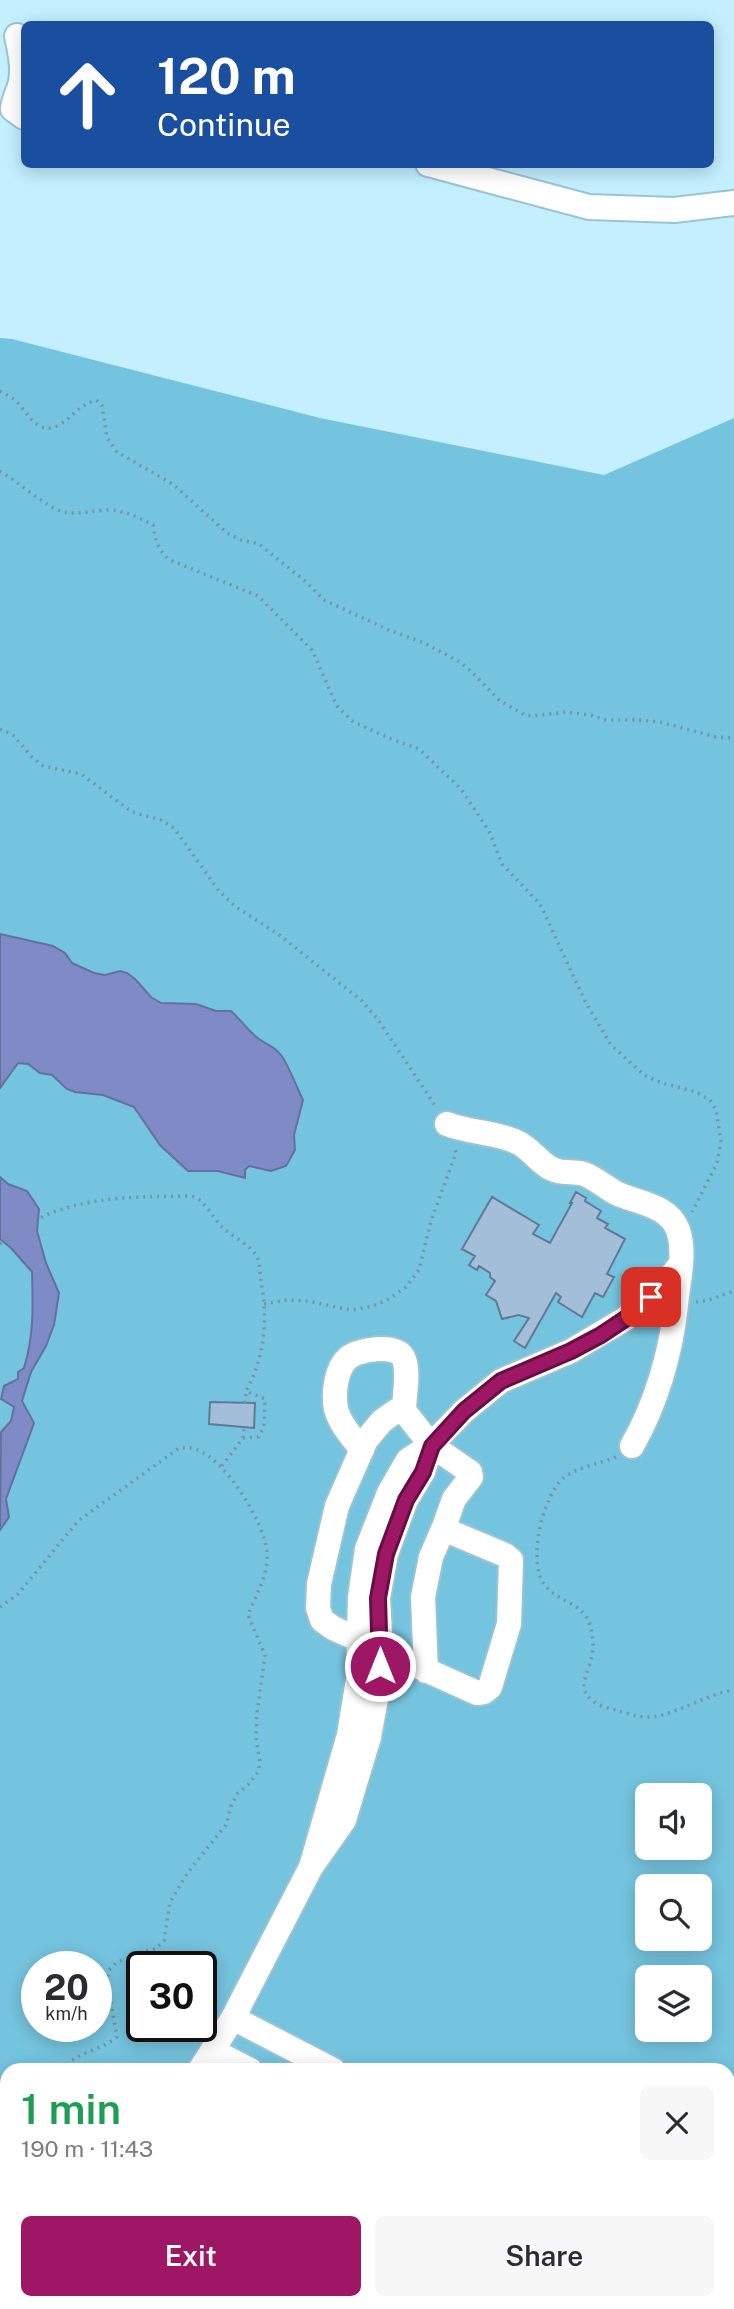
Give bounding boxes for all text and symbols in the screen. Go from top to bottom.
text: 120 m [157,47,296,105]
icon: ahead [42,49,133,140]
text: Continue [157,106,291,143]
pin [621,1267,681,1327]
icon: arrive [632,1278,670,1316]
position arrow [343,1629,417,1703]
map controls [635,1783,712,2042]
button: sound [635,1783,712,1860]
button: search [635,1874,712,1951]
speed limit sign: 30 [126,1951,217,2042]
button: layers [635,1965,712,2042]
text: 20 [44,1967,89,2008]
text: km/h [45,2003,88,2024]
text: 1 min [21,2084,121,2133]
button: close [640,2086,714,2160]
text: 190 m · 11:43 [21,2135,153,2162]
button: Exit [21,2216,361,2296]
button: Share [375,2216,714,2296]

